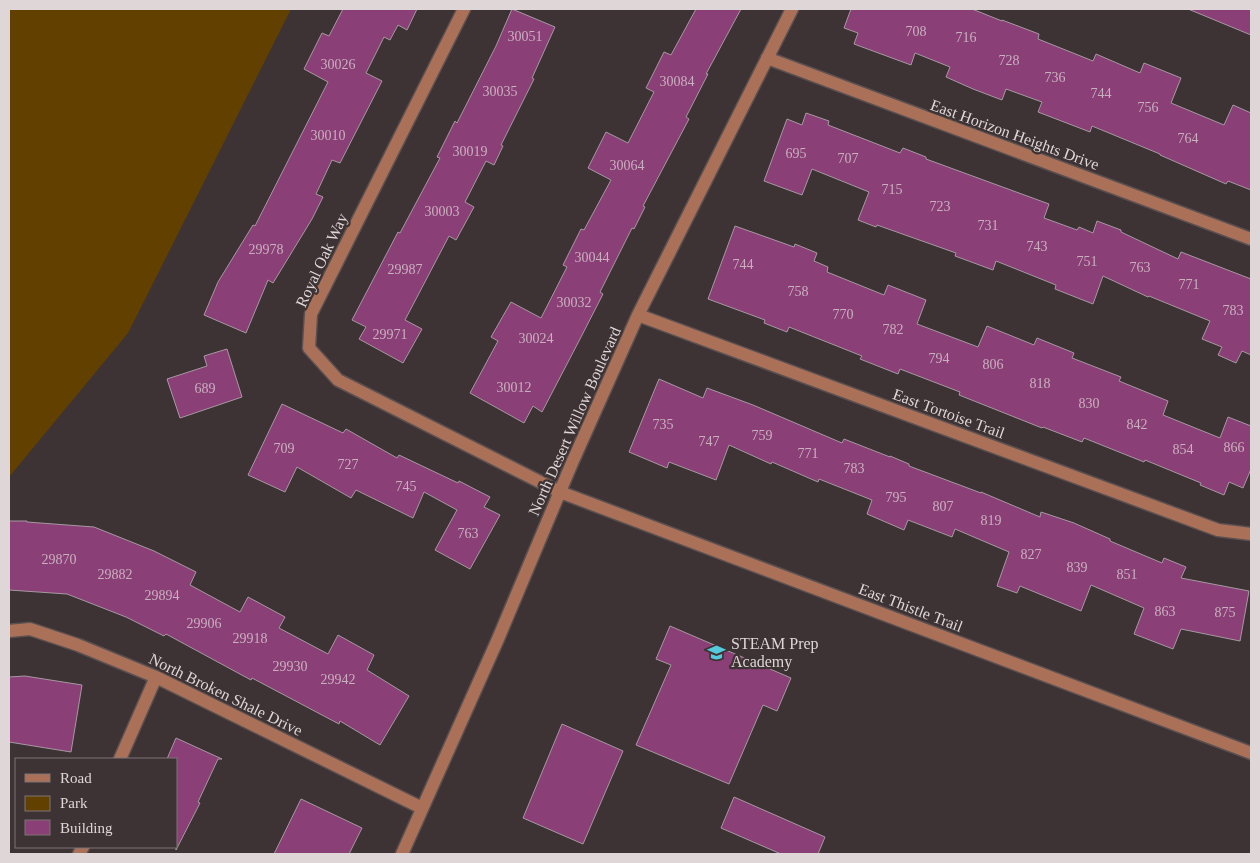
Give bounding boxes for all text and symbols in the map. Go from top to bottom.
house number: 708 [906,24,927,39]
house number: 30051 [508,29,543,44]
house number: 716 [956,30,977,45]
house number: 728 [999,53,1020,68]
house number: 30026 [321,57,356,72]
house number: 736 [1045,70,1066,85]
house number: 30084 [660,74,695,89]
house number: 30035 [483,84,518,99]
house number: 744 [1091,86,1112,101]
street label: East Horizon Heights Drive [928,96,1101,174]
house number: 756 [1138,100,1159,115]
house number: 30010 [311,128,346,143]
house number: 764 [1178,131,1199,146]
house number: 30019 [453,144,488,159]
house number: 695 [786,146,807,161]
house number: 707 [838,151,859,166]
house number: 30064 [610,158,645,173]
house number: 715 [882,182,903,197]
house number: 723 [930,199,951,214]
house number: 30003 [425,204,460,219]
street label: Royal Oak Way [292,211,352,310]
house number: 731 [978,218,999,233]
house number: 743 [1027,239,1048,254]
house number: 29978 [249,242,284,257]
house number: 30044 [575,250,610,265]
house number: 751 [1077,254,1098,269]
house number: 744 [733,257,754,272]
house number: 763 [1130,260,1151,275]
house number: 29987 [388,262,423,277]
house number: 771 [1179,277,1200,292]
house number: 758 [788,284,809,299]
house number: 30032 [557,295,592,310]
house number: 783 [1223,303,1244,318]
house number: 770 [833,307,854,322]
house number: 782 [883,322,904,337]
street label: North Desert Willow Boulevard [525,324,624,518]
house number: 29971 [373,327,408,342]
house number: 30024 [519,331,554,346]
house number: 794 [929,351,950,366]
house number: 806 [983,357,1004,372]
house number: 818 [1030,376,1051,391]
house number: 30012 [497,380,532,395]
house number: 689 [195,381,216,396]
street label: East Tortoise Trail [891,385,1008,442]
house number: 830 [1079,396,1100,411]
house number: 735 [653,417,674,432]
house number: 842 [1127,417,1148,432]
house number: 759 [752,428,773,443]
house number: 747 [699,434,720,449]
house number: 866 [1224,440,1245,455]
house number: 709 [274,441,295,456]
house number: 854 [1173,442,1194,457]
house number: 771 [798,446,819,461]
house number: 727 [338,457,359,472]
house number: 783 [844,461,865,476]
house number: 745 [396,479,417,494]
house number: 795 [886,490,907,505]
house number: 807 [933,499,954,514]
house number: 819 [981,513,1002,528]
house number: 763 [458,526,479,541]
house number: 827 [1021,547,1042,562]
house number: 29870 [42,552,77,567]
house number: 839 [1067,560,1088,575]
house number: 29882 [98,567,133,582]
house number: 851 [1117,567,1138,582]
street label: East Thistle Trail [856,580,966,635]
house number: 29894 [145,588,180,603]
house number: 863 [1155,604,1176,619]
house number: 875 [1215,605,1236,620]
house number: 29906 [187,616,222,631]
house number: 29918 [233,631,268,646]
place label: STEAM Prep Academy [731,635,819,671]
school or university icon: STEAM Prep Academy [707,642,727,662]
street label: North Broken Shale Drive [146,650,305,739]
house number: 29930 [273,659,308,674]
house number: 29942 [321,672,356,687]
legend [15,758,178,848]
text: Road [60,770,92,786]
text: Park [60,795,88,811]
text: Building [60,820,113,836]

